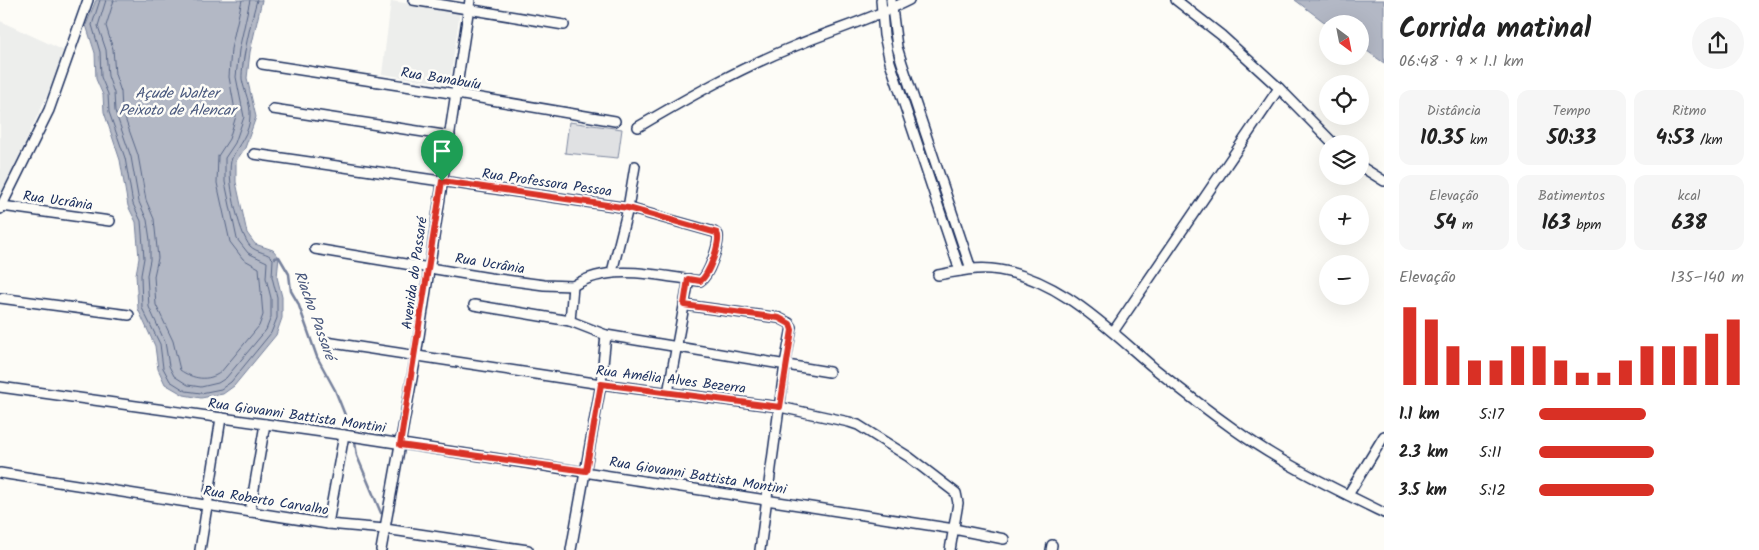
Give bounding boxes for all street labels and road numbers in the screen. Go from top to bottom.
street label: Rua Banabuíu [399,62,483,96]
street label: Rua Professora Pessoa [480,163,613,203]
street label: Rua Ucrânia [22,185,94,217]
street label: Avenida do Passaré [396,215,434,331]
street label: Rua Ucrânia [453,248,526,280]
street label: Rua Amélia Alves Bezerra [595,360,747,400]
street label: Rua Giovanni Battista Montini [207,393,388,439]
street label: Rua Giovanni Battista Montini [608,451,789,501]
street label: Rua Roberto Carvalho [202,480,330,522]

